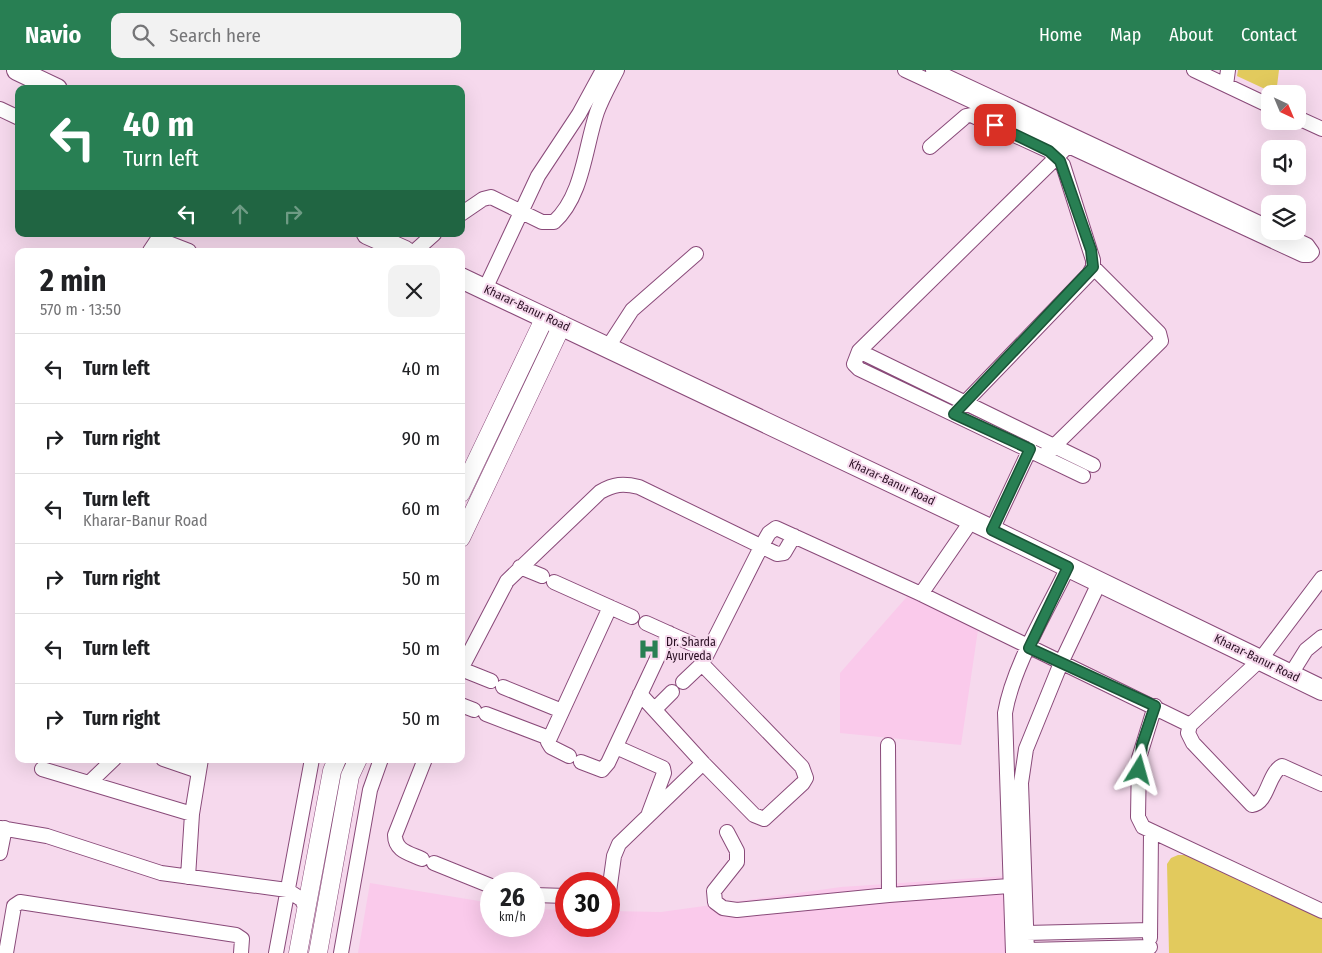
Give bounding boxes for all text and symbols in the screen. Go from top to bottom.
search box [111,13,461,58]
text: Navio [25,21,81,49]
icon: search [129,21,157,49]
text: Search here [169,24,261,47]
text: Home [1039,24,1082,46]
text: Map [1110,24,1141,46]
text: About [1169,24,1213,46]
text: Contact [1241,24,1297,46]
north arrow [1261,85,1306,130]
map controls [1261,85,1306,240]
text: 40 m [123,103,194,145]
pin [974,104,1016,146]
icon: left [40,105,105,170]
icon: arrive [981,111,1009,139]
button: sound [1261,140,1306,185]
text: Turn left [123,145,199,172]
button: layers [1261,195,1306,240]
icon: left [173,200,201,228]
icon: ahead [226,200,254,228]
icon: right [279,200,307,228]
text: 2 min [40,263,107,299]
button: close [388,265,440,317]
street label: Kharar-Banur Road [482,282,572,334]
text: 570 m · 13:50 [40,300,121,319]
icon: left [40,355,68,383]
text: Turn left [83,357,150,380]
text: 40 m [402,357,440,380]
icon: right [40,425,68,453]
text: Turn right [83,427,160,450]
text: 90 m [402,427,440,450]
street label: Kharar-Banur Road [847,456,937,508]
text: Turn left [83,488,150,511]
icon: left [40,495,68,523]
text: 60 m [402,497,440,520]
text: Kharar-Banur Road [83,511,208,530]
icon: right [40,565,68,593]
text: Turn right [83,567,160,590]
text: 50 m [402,567,440,590]
street label: Kharar-Banur Road [1212,631,1302,685]
icon: left [40,635,68,663]
place label: Dr. Sharda Ayurveda [666,635,716,663]
hospital icon: Dr. Sharda Ayurveda [636,636,662,662]
text: Turn left [83,637,150,660]
text: 50 m [402,637,440,660]
icon: right [40,705,68,733]
text: Turn right [83,707,160,730]
text: 50 m [402,707,440,730]
position arrow [1112,743,1164,795]
speed limit sign: 30 [555,872,620,937]
text: 26 [500,883,525,913]
text: km/h [499,910,526,924]

